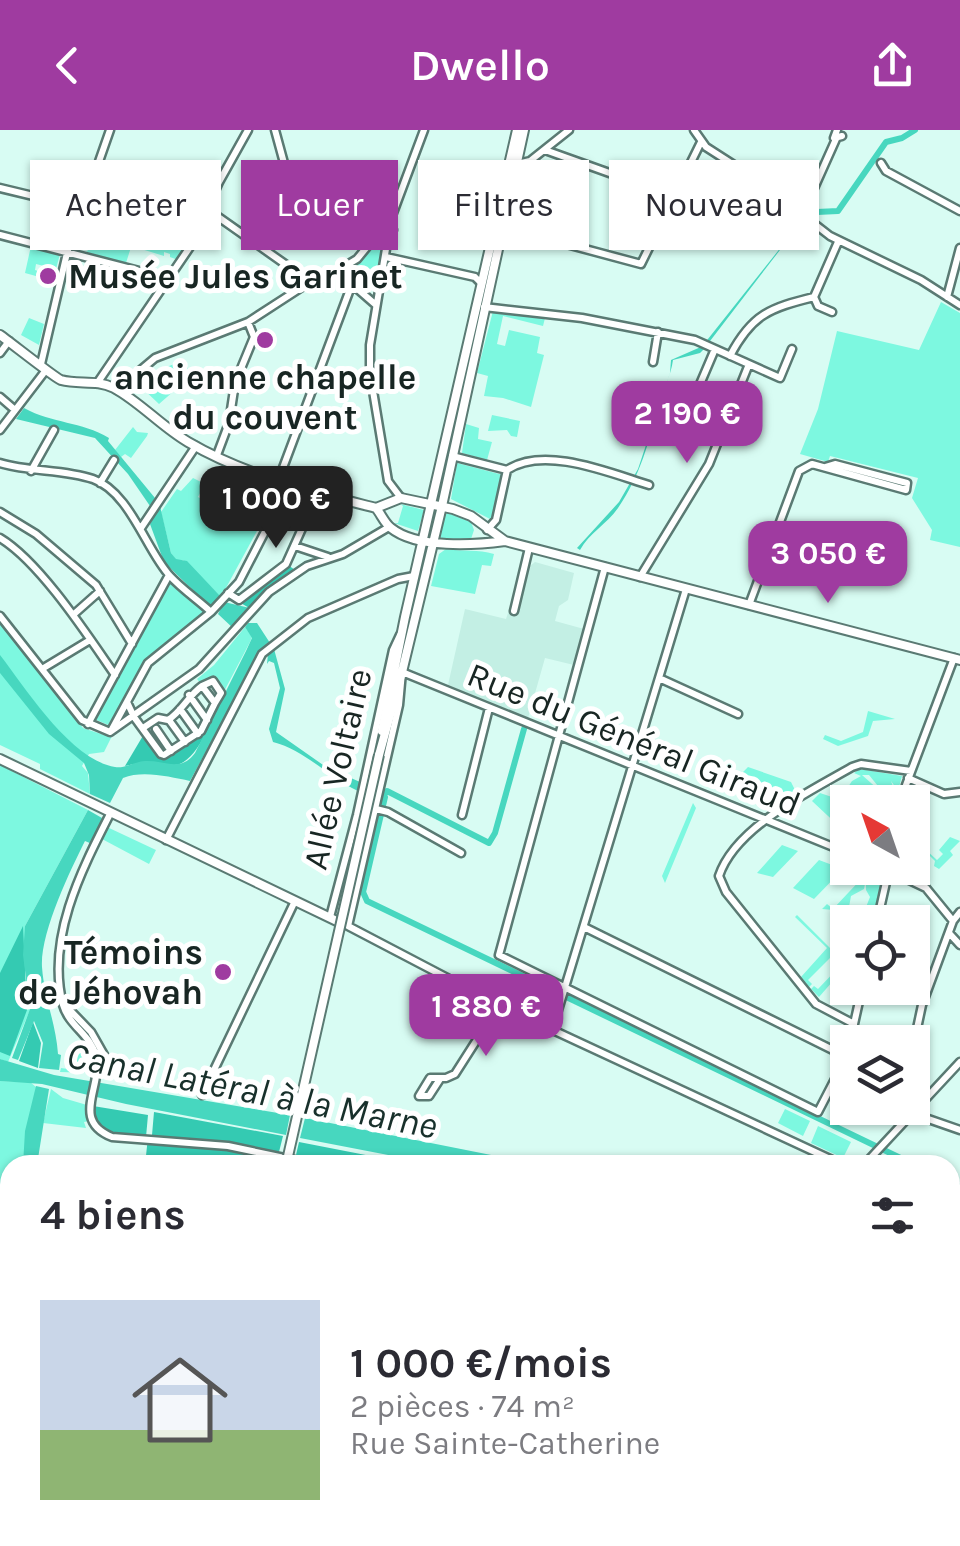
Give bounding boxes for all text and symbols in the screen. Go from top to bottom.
icon: back [40,38,95,93]
icon: share [865,38,920,93]
text: Dwello [410,39,550,91]
chip: Acheter [30,160,221,250]
chip: Louer [241,160,398,250]
chip: Filtres [418,160,589,250]
chip: Nouveau [609,160,819,250]
place label: Musée Jules Garinet [68,256,403,297]
marker: Musée Jules Garinet [37,265,59,287]
marker: ancienne chapelle du couvent [254,329,276,351]
place label: ancienne chapelle du couvent [114,357,416,438]
pin: 2 190 € [595,381,779,466]
text: 2 190 € [634,395,741,432]
pin: 1 000 € [184,466,368,551]
text: 1 000 € [222,480,330,517]
pin: 3 050 € [736,521,920,606]
text: 3 050 € [770,535,886,572]
street label: Rue du Général Giraud [461,654,806,825]
street label: Allée Voltaire [294,665,381,874]
north arrow [830,785,930,885]
map controls [830,785,930,1125]
button: locate [830,905,930,1005]
place label: Témoins de Jéhovah [18,932,203,1013]
marker: Témoins de Jéhovah [212,961,234,983]
pin: 1 880 € [394,974,578,1059]
text: 1 880 € [431,988,541,1025]
button: layers [830,1025,930,1125]
water label: Canal Latéral à la Marne [63,1032,441,1149]
icon: filters [865,1188,920,1243]
text: 4 biens [40,1190,186,1240]
text: 1 000 €/mois [350,1338,612,1388]
icon: home [120,1340,240,1460]
text: 2 pièces · 74 m² [350,1388,575,1425]
text: Rue Sainte-Catherine [350,1425,660,1462]

